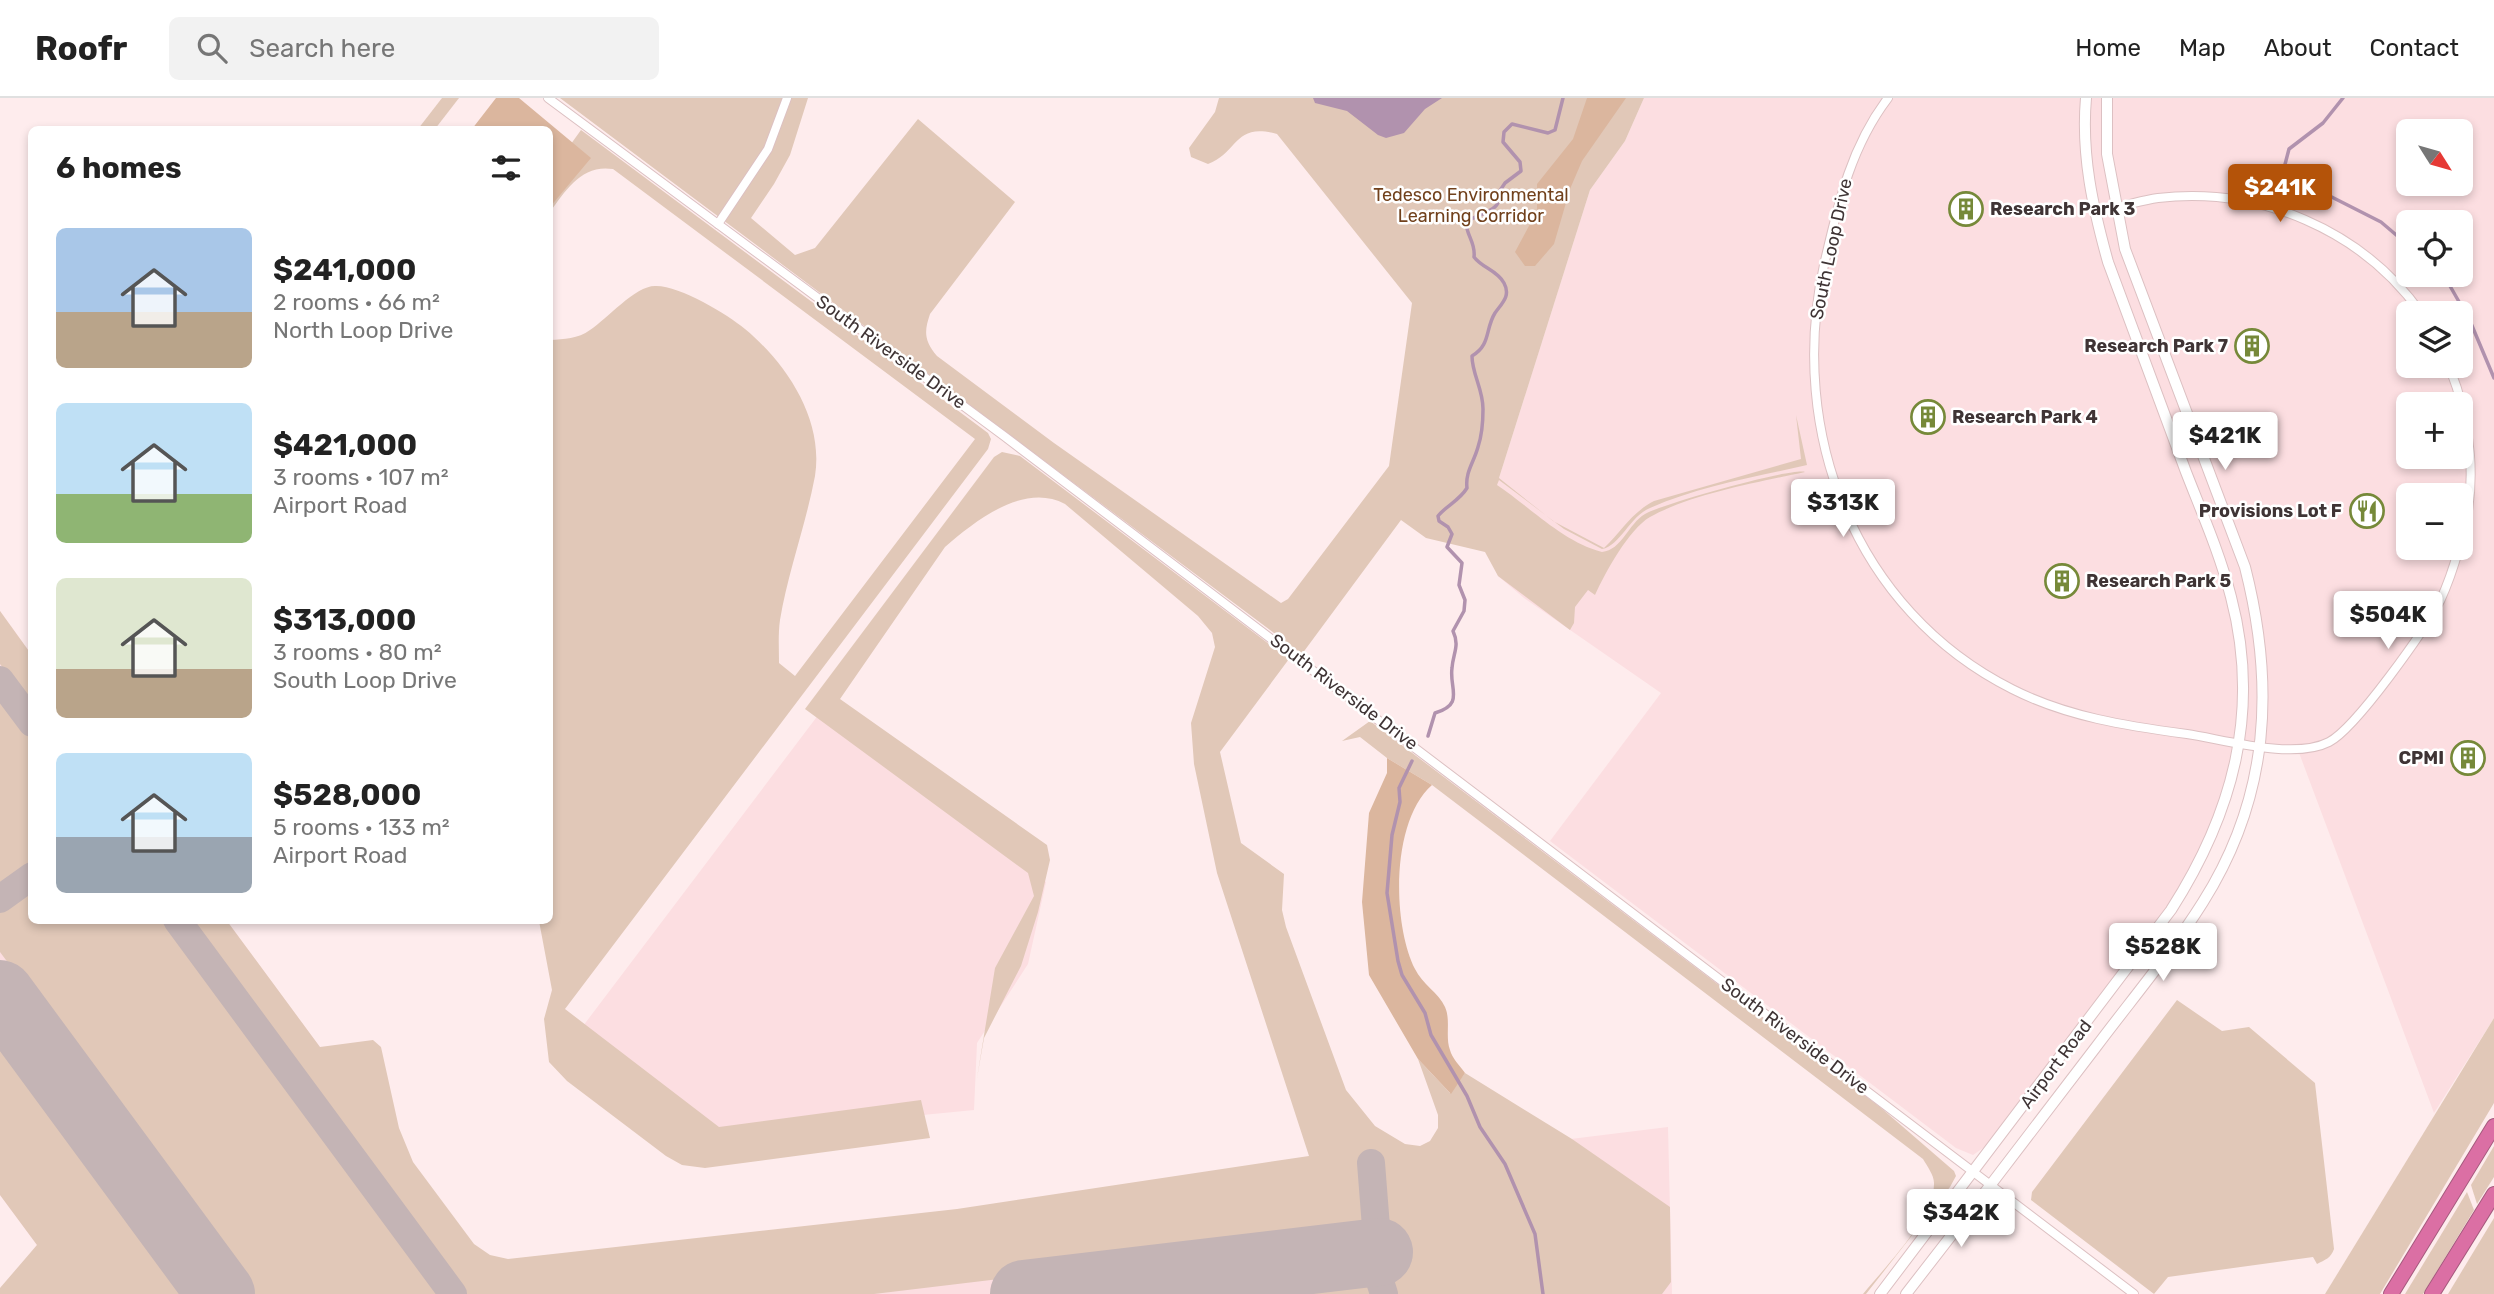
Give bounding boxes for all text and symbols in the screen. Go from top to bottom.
search box [169,17,659,80]
text: Roofr [35,29,127,68]
icon: search [193,29,231,67]
text: Search here [249,33,395,64]
text: Home [2075,34,2141,62]
text: Map [2179,34,2226,62]
text: About [2264,34,2332,62]
text: Contact [2370,34,2459,62]
north arrow [2396,119,2473,196]
map controls [2396,119,2473,560]
icon: filters [487,149,525,187]
text: 6 homes [56,150,182,186]
pin: $241K [2231,164,2329,224]
text: $241K [2244,173,2316,201]
street label: South Loop Drive [1805,176,1857,322]
park label: Tedesco Environmental Learning Corridor [1373,184,1569,227]
building icon: Research Park 3 [1947,190,1985,228]
place label: Research Park 3 [1990,198,2136,220]
button: locate [2396,210,2473,287]
text: $241,000 [273,252,416,288]
icon: home [112,256,196,340]
text: 2 rooms · 66 m² [273,288,440,316]
street label: South Riverside Drive [812,290,970,414]
button: layers [2396,301,2473,378]
text: North Loop Drive [273,316,453,344]
building icon: Research Park 7 [2233,327,2271,365]
place label: Research Park 7 [2084,335,2228,357]
button: + [2396,392,2473,469]
building icon: Research Park 4 [1909,398,1947,436]
place label: Research Park 4 [1952,406,2098,428]
pin: $421K [2176,412,2274,472]
text: $421K [2189,421,2261,449]
text: $421,000 [273,427,417,463]
icon: home [112,431,196,515]
text: 3 rooms · 107 m² [273,463,449,491]
pin: $313K [1794,480,1892,539]
button: − [2396,483,2473,560]
text: $313K [1807,488,1879,516]
text: Airport Road [273,491,408,519]
restaurant icon: Provisions Lot F [2348,492,2386,530]
place label: Provisions Lot F [2199,500,2342,522]
building icon: Research Park 5 [2043,562,2081,600]
place label: Research Park 5 [2086,570,2231,592]
pin: $504K [2339,592,2437,651]
text: $504K [2350,600,2426,628]
text: $313,000 [273,602,416,638]
icon: home [112,606,196,690]
street label: South Riverside Drive [1266,629,1422,755]
text: 3 rooms · 80 m² [273,638,442,666]
text: South Loop Drive [273,666,457,694]
building icon: CPMI [2449,739,2487,777]
place label: CPMI [2398,747,2444,769]
text: $528,000 [273,777,421,813]
icon: home [112,781,196,865]
text: 5 rooms · 133 m² [273,813,450,841]
text: Airport Road [273,841,408,869]
pin: $528K [2114,924,2212,983]
text: $528K [2125,932,2201,960]
street label: South Riverside Drive [1717,973,1873,1099]
street label: Airport Road [2016,1015,2096,1113]
pin: $342K [1912,1190,2010,1249]
text: $342K [1923,1198,1999,1226]

